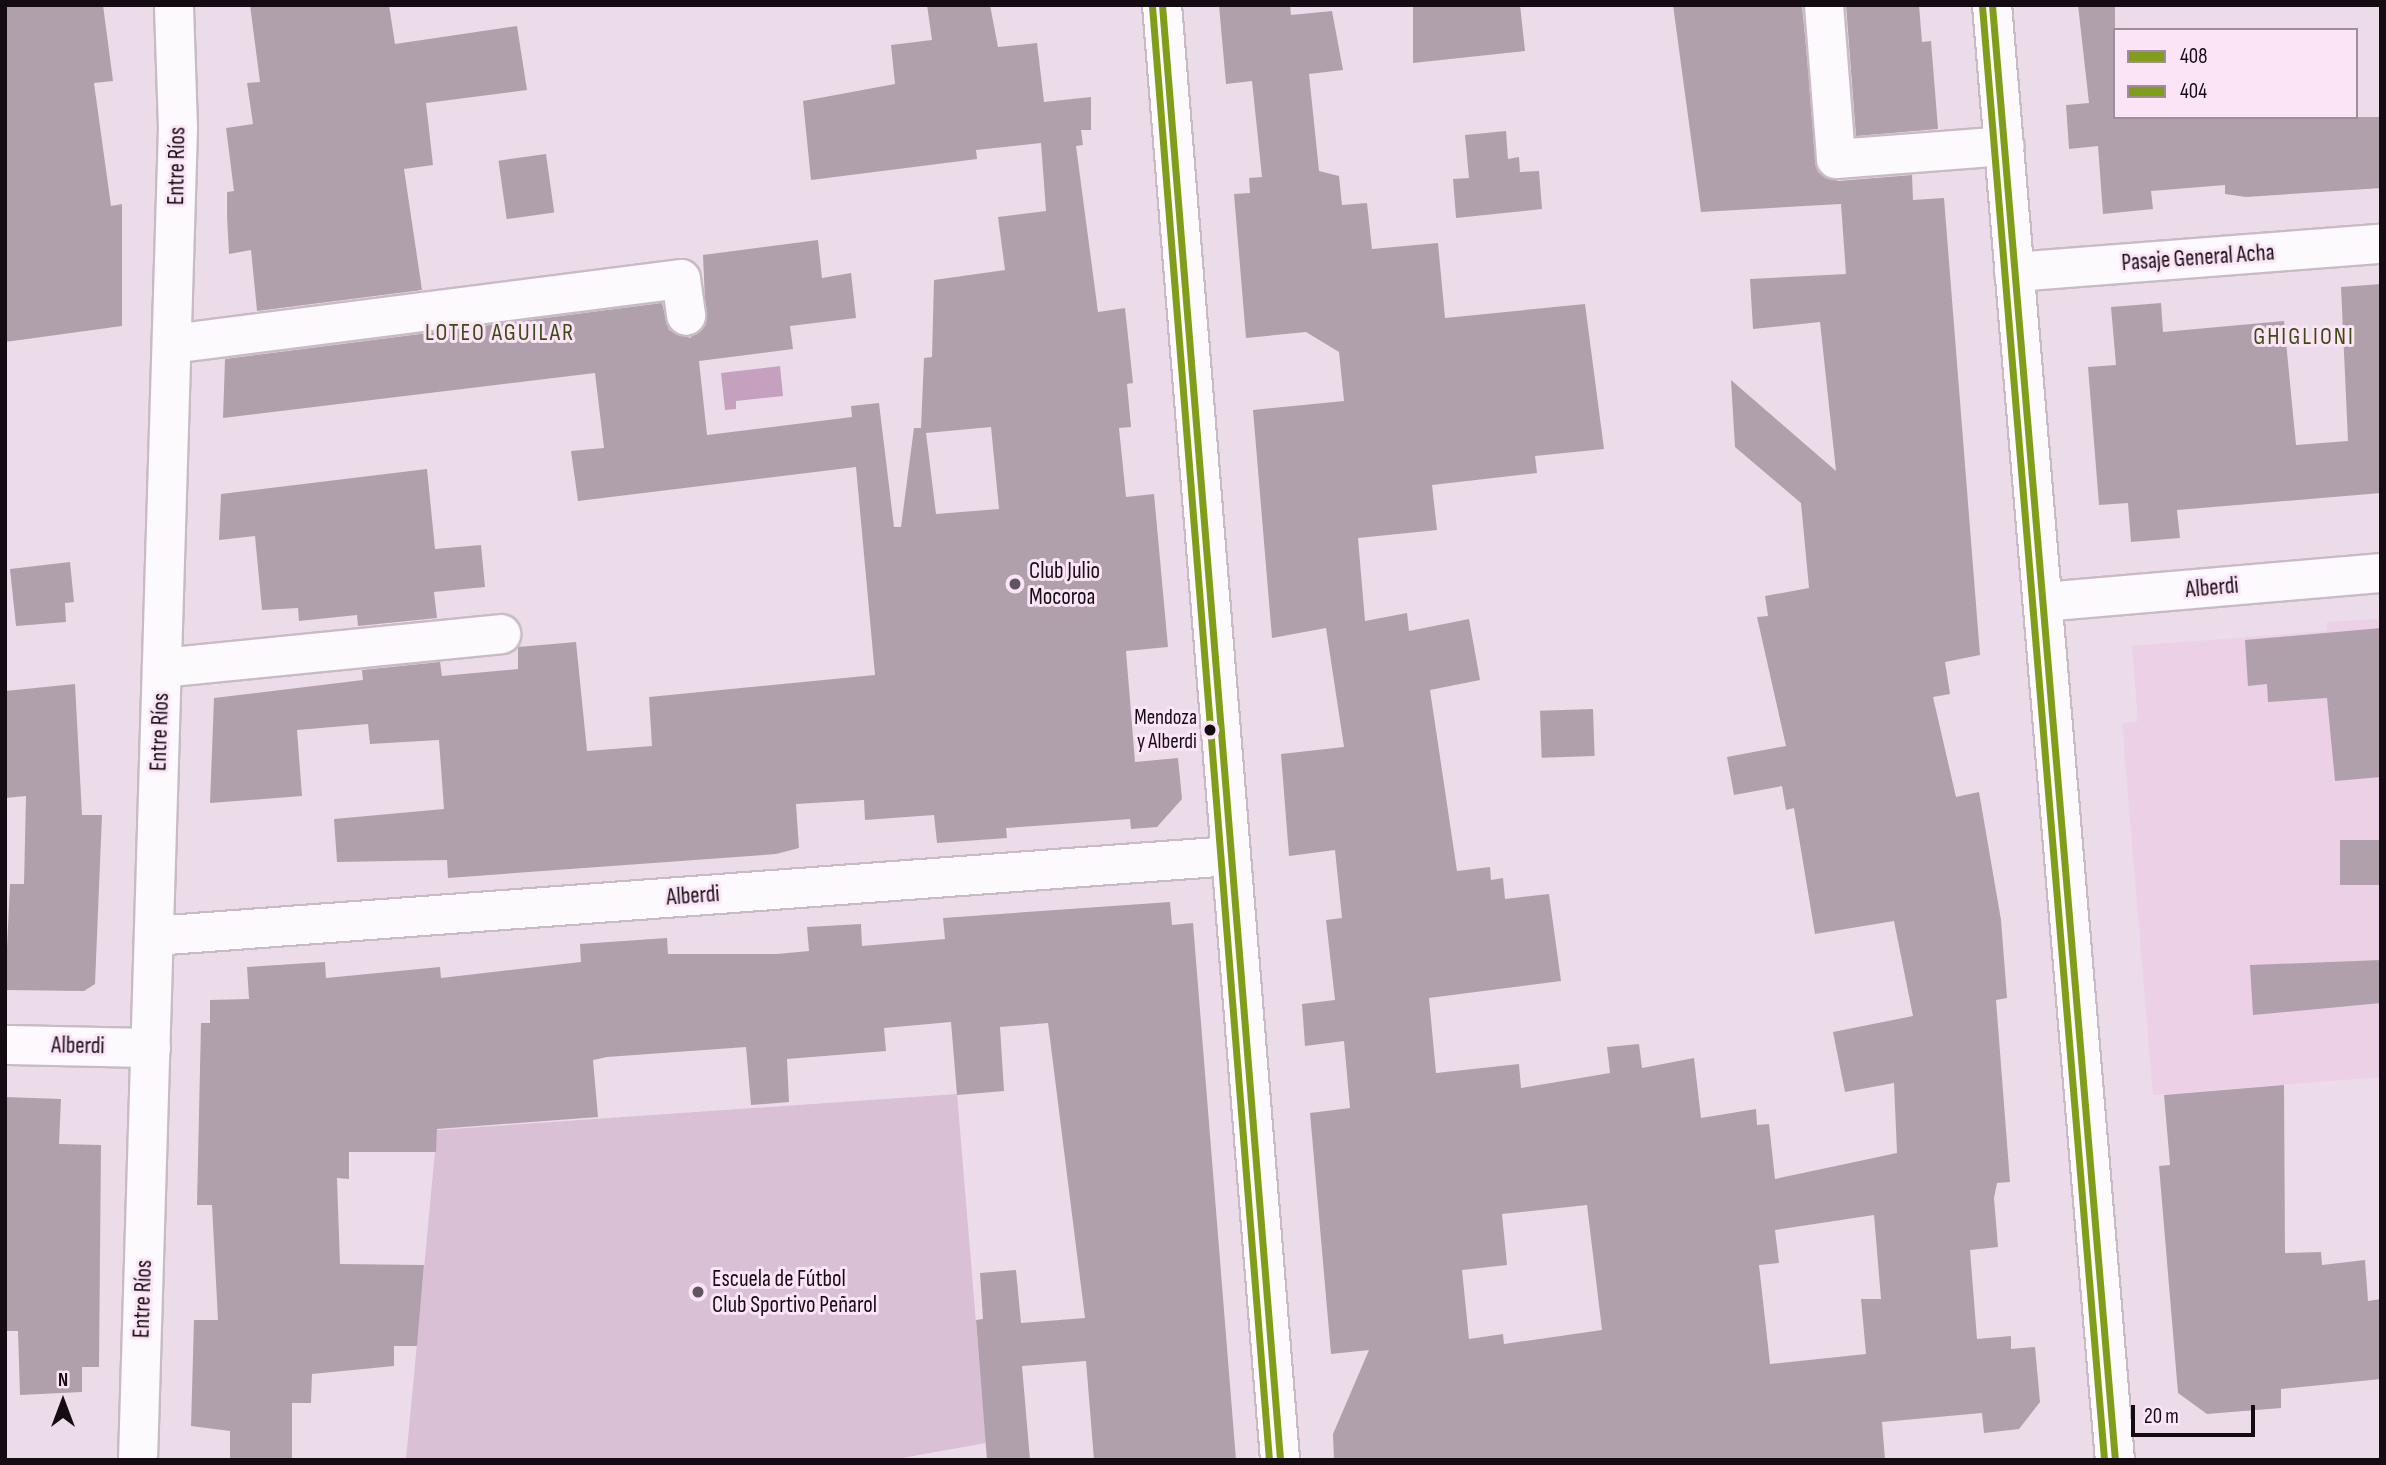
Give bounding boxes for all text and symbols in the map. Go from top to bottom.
legend [2113,28,2358,119]
text: 408 [2180,44,2207,69]
text: 404 [2180,79,2207,104]
street label: Entre Ríos [163,127,191,205]
street label: Pasaje General Acha [2121,239,2275,277]
district label: LOTEO AGUILAR [427,319,573,347]
district label: GHIGLIONI [2254,323,2354,351]
place label: Club Julio Mocoroa [1029,557,1100,611]
street label: Alberdi [2184,572,2240,604]
marker: Club Julio Mocoroa [1007,576,1023,592]
street label: Entre Ríos [145,692,175,772]
place label: Mendoza y Alberdi [1134,705,1197,755]
marker: Mendoza y Alberdi [1203,723,1217,737]
street label: Alberdi [665,880,721,912]
street label: Alberdi [51,1032,105,1060]
street label: Entre Ríos [128,1259,158,1339]
place label: Escuela de Fútbol Club Sportivo Peñarol [712,1265,877,1319]
marker: Escuela de Fútbol Club Sportivo Peñarol [690,1284,706,1300]
north arrow [28,1367,98,1437]
text: N [58,1369,68,1392]
scale bar [2134,1392,2258,1436]
text: 20 m [2144,1404,2179,1429]

